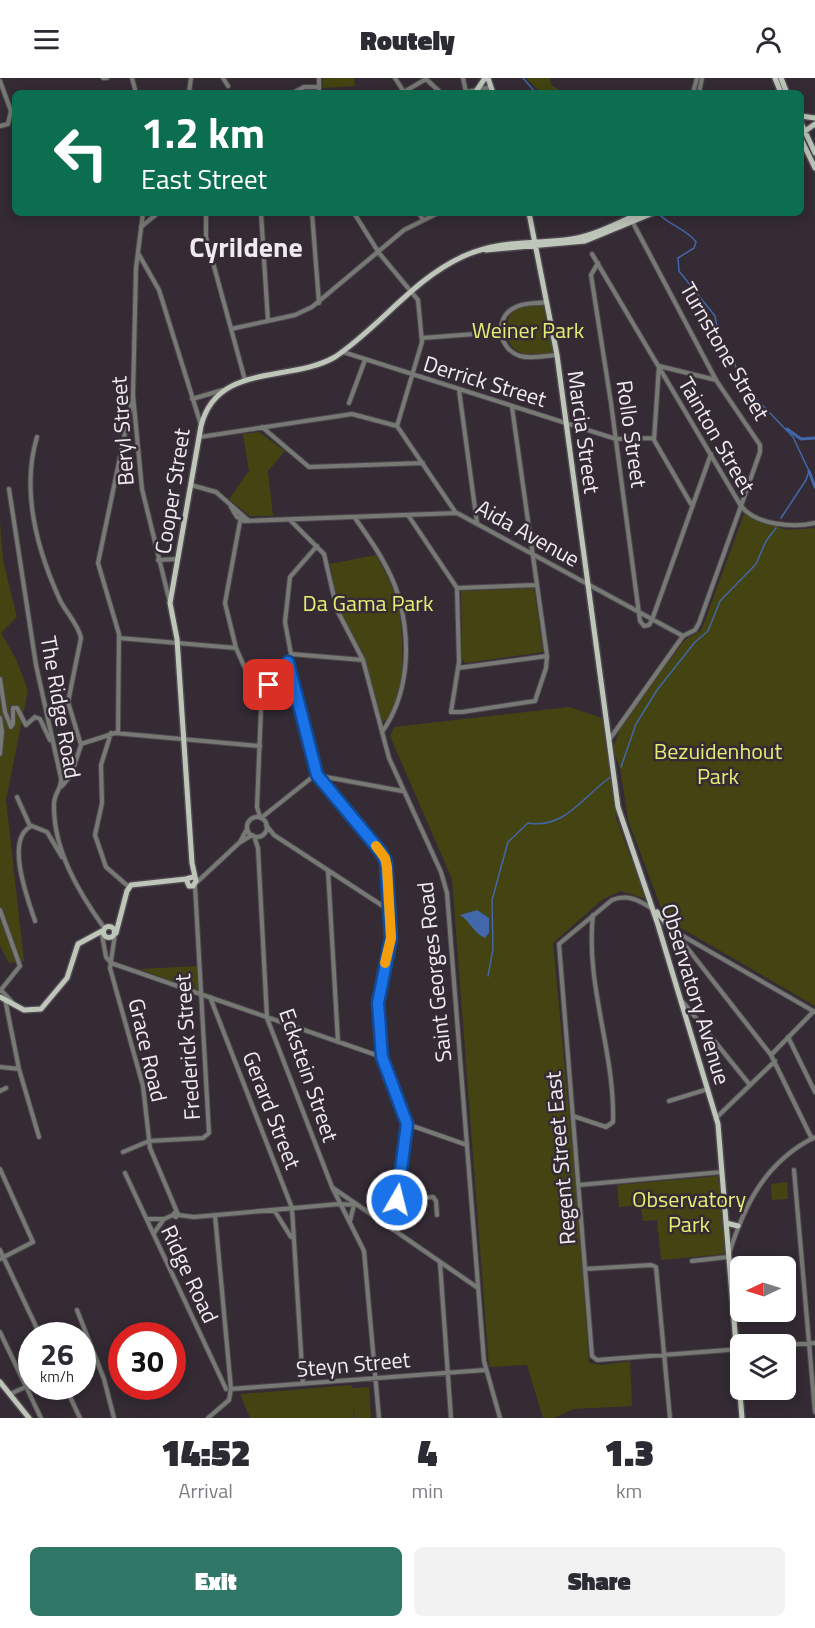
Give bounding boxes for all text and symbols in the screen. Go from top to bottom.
text: Routely [360,19,455,60]
icon: menu [30,23,63,56]
icon: person [752,23,785,56]
text: 1.2 km [141,100,265,164]
icon: left [42,114,120,192]
text: East Street [141,158,267,199]
district label: Cyrildene [189,225,303,268]
street label: Turnstone Street [672,275,779,427]
park label: Weiner Park [472,313,585,347]
street label: Derrick Street [419,346,551,416]
street label: Marcia Street [559,368,609,496]
street label: Tainton Street [670,370,764,500]
street label: Beryl Street [101,375,143,487]
street label: Rollo Street [608,378,656,490]
street label: Cooper Street [145,425,199,556]
street label: Aida Avenue [470,490,586,576]
park label: Da Gama Park [303,586,434,620]
street label: The Ridge Road [32,633,90,781]
pin [243,659,294,710]
icon: arrive [252,668,285,701]
park label: Bezuidenhout Park [654,734,783,793]
street label: Saint Georges Road [408,880,460,1064]
street label: Observatory Avenue [652,899,740,1089]
street label: Frederick Street [165,972,209,1121]
street label: Grace Road [120,995,176,1105]
street label: Eckstein Street [270,1004,348,1147]
street label: Gerard Street [234,1046,310,1174]
street label: Regent Street East [535,1070,585,1246]
position arrow [365,1168,429,1232]
park label: Observatory Park [632,1182,746,1241]
street label: Ridge Road [152,1219,228,1329]
north arrow [730,1256,796,1322]
map controls [730,1256,796,1400]
speed limit sign: 30 [108,1322,186,1400]
text: 26 [40,1331,74,1377]
button: layers [730,1334,796,1400]
street label: Steyn Street [295,1342,412,1386]
text: km/h [40,1365,74,1388]
text: 14:52 [161,1425,251,1480]
text: 4 [418,1425,437,1480]
text: 1.3 [604,1425,654,1480]
text: Arrival [179,1475,233,1506]
text: min [411,1475,443,1506]
text: km [616,1475,642,1506]
button: Exit [30,1547,402,1616]
button: Share [414,1547,785,1616]

